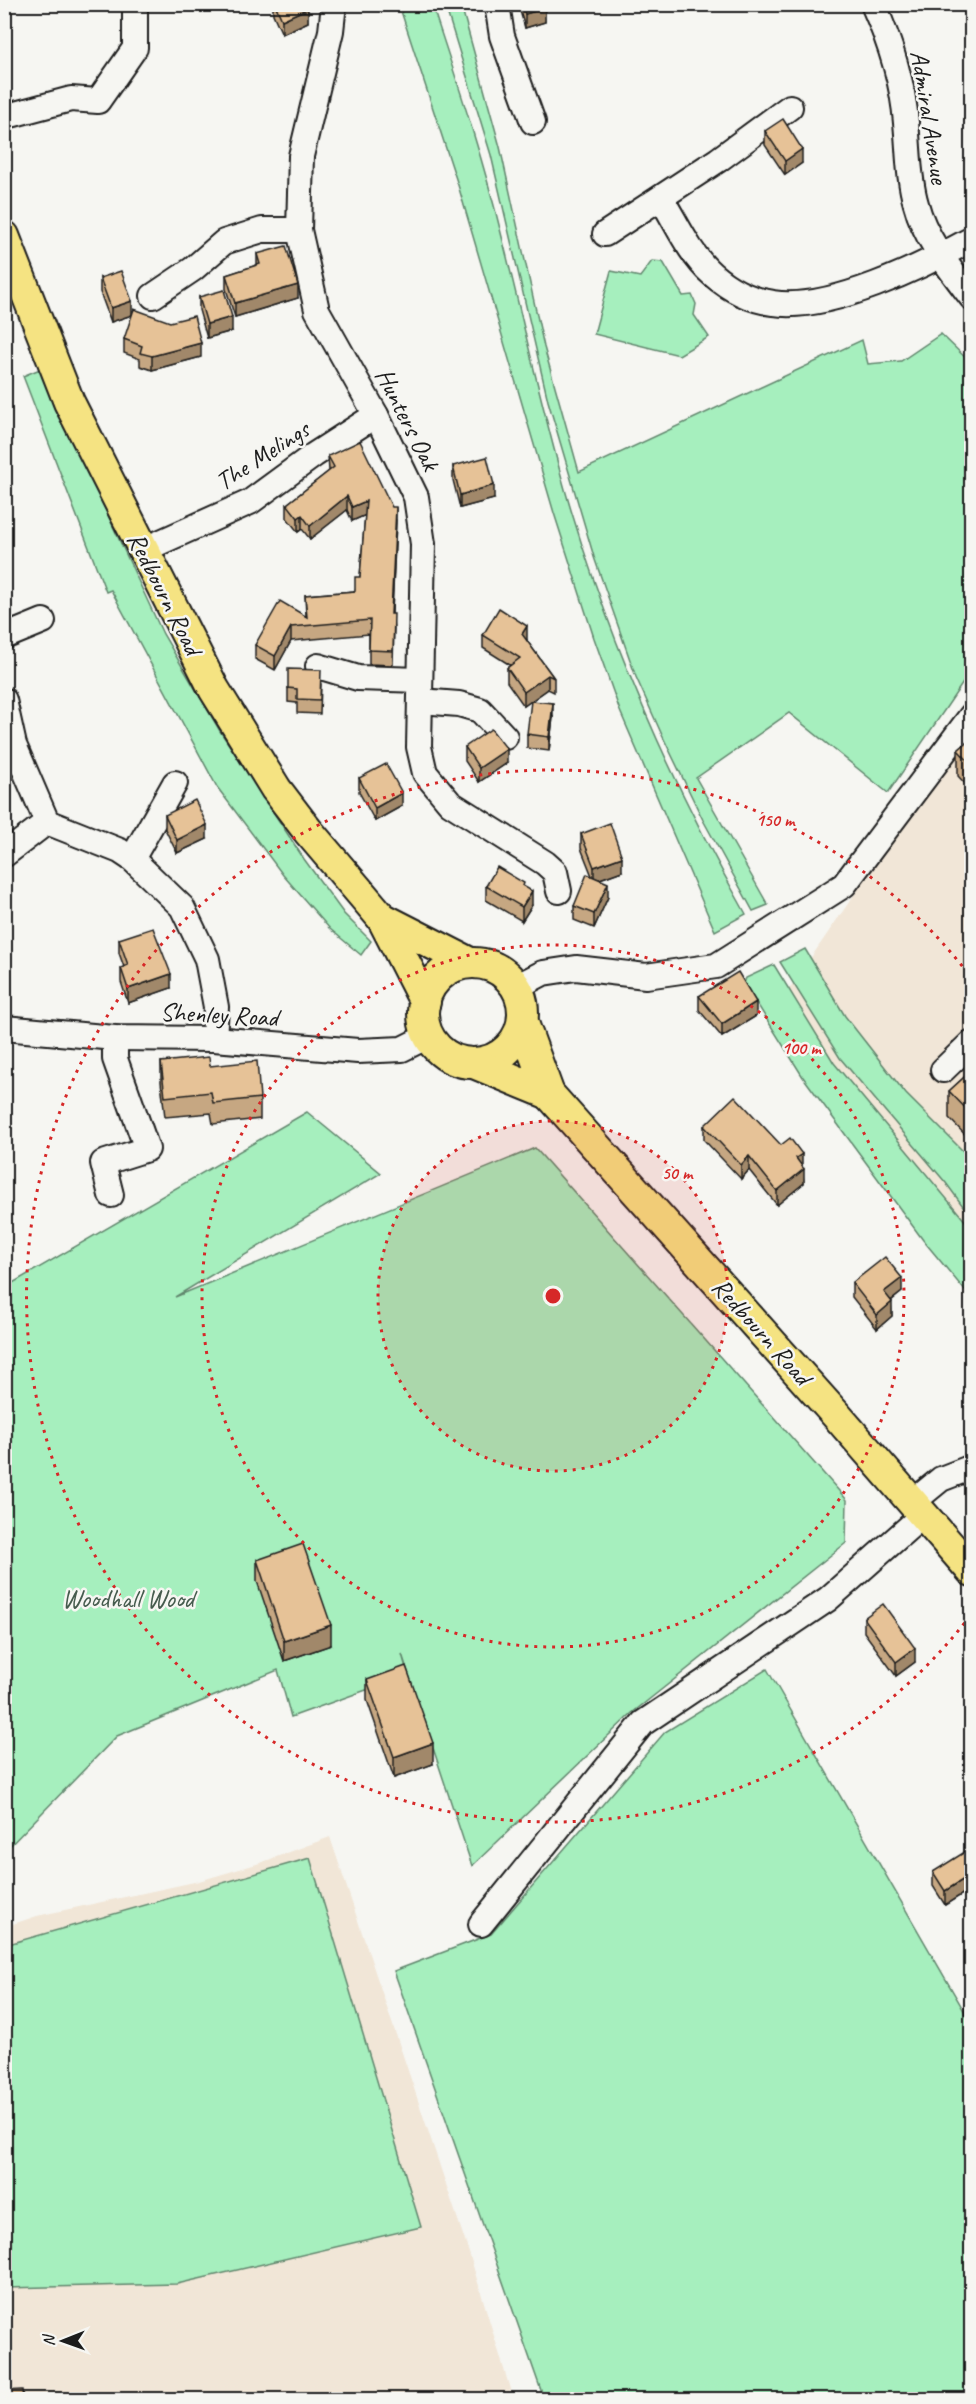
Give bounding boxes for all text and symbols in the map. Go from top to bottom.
street label: Admiral Avenue [903,48,957,188]
street label: Hunters Oak [368,362,448,477]
street label: The Melings [209,412,317,498]
street label: Redbourn Road [120,526,211,663]
text: 150 m [756,809,796,831]
street label: Shenley Road [159,995,282,1034]
text: 100 m [782,1037,822,1059]
text: 50 m [662,1162,694,1184]
street label: Redbourn Road [705,1271,821,1395]
centre of rings [543,1286,563,1306]
park label: Woodhall Wood [62,1582,198,1615]
north arrow [33,2311,93,2371]
text: N [39,2333,59,2346]

